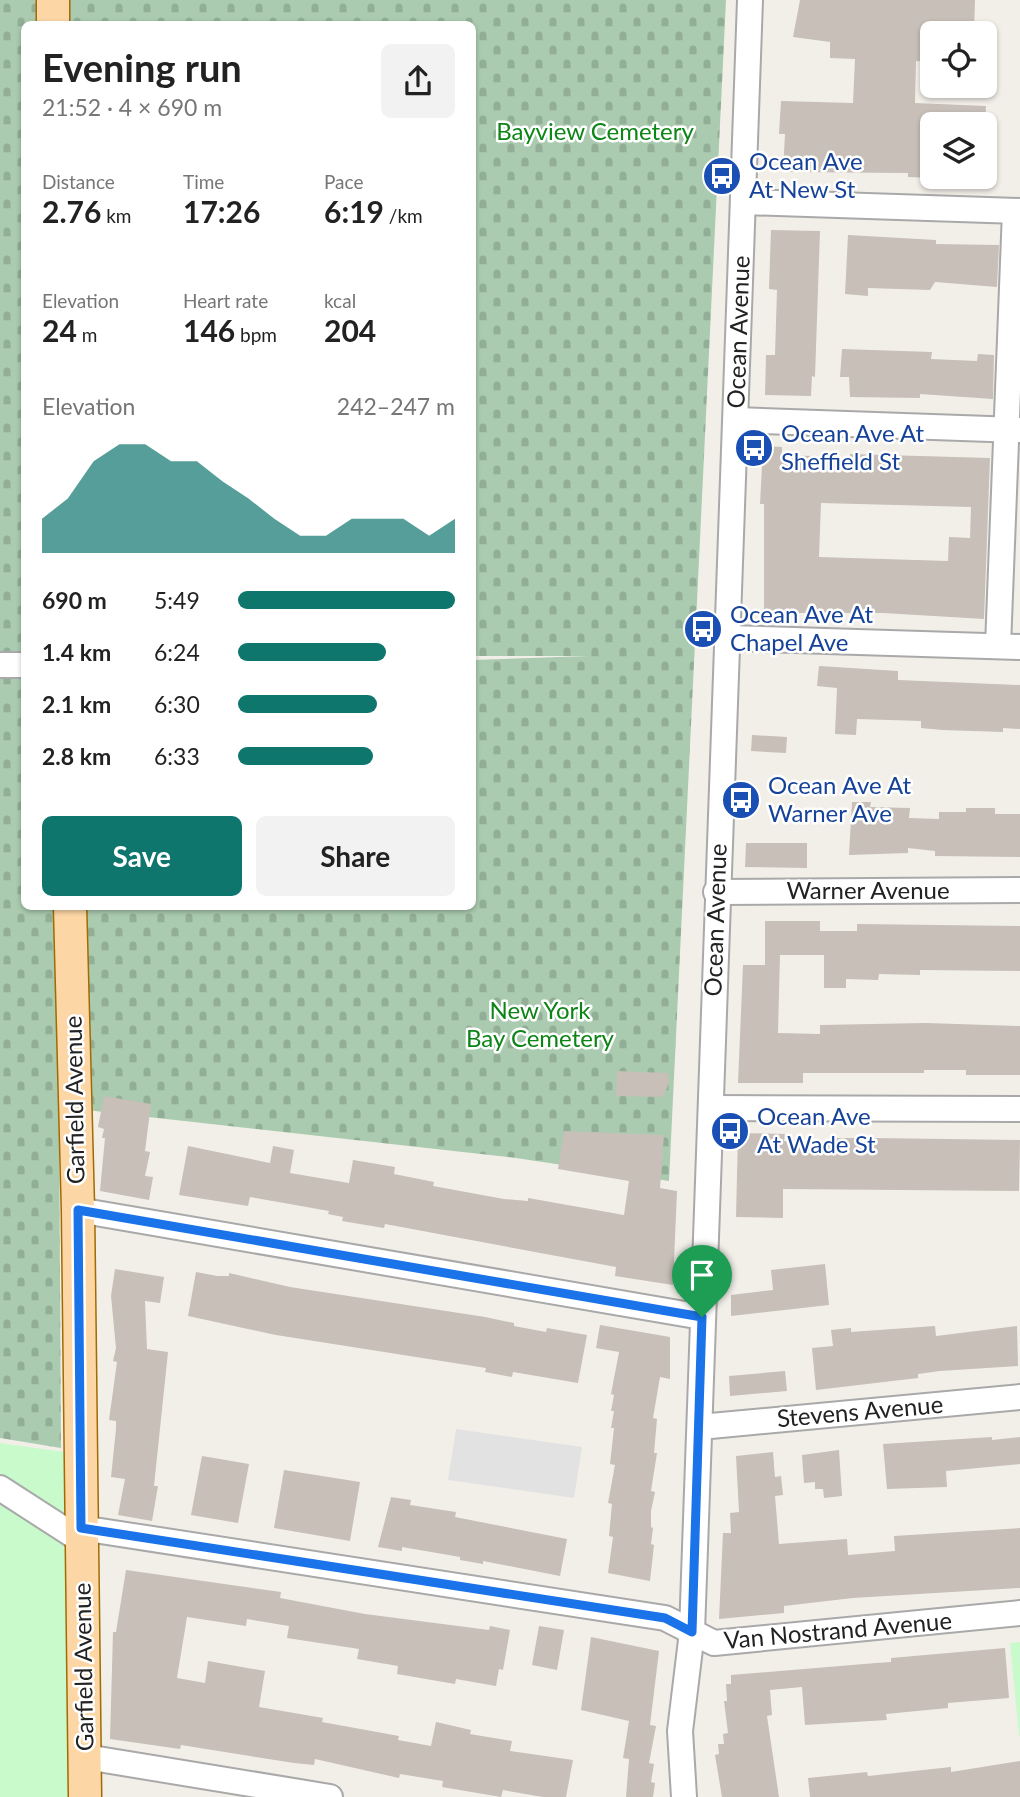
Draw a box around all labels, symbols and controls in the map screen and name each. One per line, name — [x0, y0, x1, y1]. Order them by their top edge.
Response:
map controls — [920, 21, 997, 189]
button: locate — [920, 21, 997, 98]
text: Evening run — [42, 44, 242, 90]
button: share — [381, 44, 455, 118]
text: 21:52 · 4 × 690 m — [42, 93, 222, 121]
button: layers — [920, 112, 997, 189]
park label: Bayview Cemetery — [496, 116, 694, 145]
place label: Ocean Ave At New St — [749, 146, 863, 203]
bus stop icon: Ocean Ave At New St — [701, 155, 743, 197]
text: Distance — [42, 170, 115, 193]
text: Time — [183, 170, 224, 193]
text: Pace — [324, 170, 363, 193]
text: 2.76 — [42, 193, 101, 229]
text: 17:26 — [183, 193, 260, 229]
text: 6:19 — [324, 193, 384, 229]
text: km — [101, 204, 131, 227]
text: /km — [384, 204, 423, 227]
street label: Ocean Avenue — [720, 255, 755, 409]
text: Elevation — [42, 289, 119, 312]
text: Heart rate — [183, 289, 268, 312]
text: kcal — [324, 289, 356, 312]
text: 24 — [42, 312, 77, 348]
text: 146 — [183, 312, 235, 348]
text: 204 — [324, 312, 376, 348]
text: m — [77, 323, 97, 346]
text: bpm — [235, 323, 277, 346]
text: Elevation — [42, 392, 135, 420]
text: 242–247 m — [337, 392, 455, 420]
place label: Ocean Ave At Sheffield St — [781, 418, 925, 475]
bus stop icon: Ocean Ave At Sheffield St — [733, 427, 775, 469]
text: 690 m — [42, 586, 107, 614]
text: 5:49 — [154, 586, 200, 614]
place label: Ocean Ave At Chapel Ave — [730, 599, 874, 656]
bus stop icon: Ocean Ave At Chapel Ave — [682, 608, 724, 650]
text: 1.4 km — [42, 638, 111, 666]
text: 6:24 — [154, 638, 200, 666]
text: 2.1 km — [42, 690, 111, 718]
text: 6:30 — [154, 690, 200, 718]
text: 2.8 km — [42, 742, 111, 770]
text: 6:33 — [154, 742, 200, 770]
place label: Ocean Ave At Warner Ave — [768, 770, 912, 827]
bus stop icon: Ocean Ave At Warner Ave — [720, 779, 762, 821]
button: Save — [42, 816, 242, 896]
button: Share — [256, 816, 455, 896]
street label: Ocean Avenue — [697, 843, 732, 997]
street label: Warner Avenue — [786, 875, 950, 904]
park label: New York Bay Cemetery — [466, 995, 615, 1052]
street label: Garfield Avenue — [58, 1016, 89, 1184]
place label: Ocean Ave At Wade St — [757, 1101, 876, 1158]
bus stop icon: Ocean Ave At Wade St — [709, 1110, 751, 1152]
pin — [672, 1245, 732, 1317]
icon: arrive — [683, 1256, 721, 1294]
street label: Stevens Avenue — [776, 1389, 944, 1432]
street label: Garfield Avenue — [67, 1583, 98, 1751]
street label: Van Nostrand Avenue — [723, 1605, 953, 1654]

